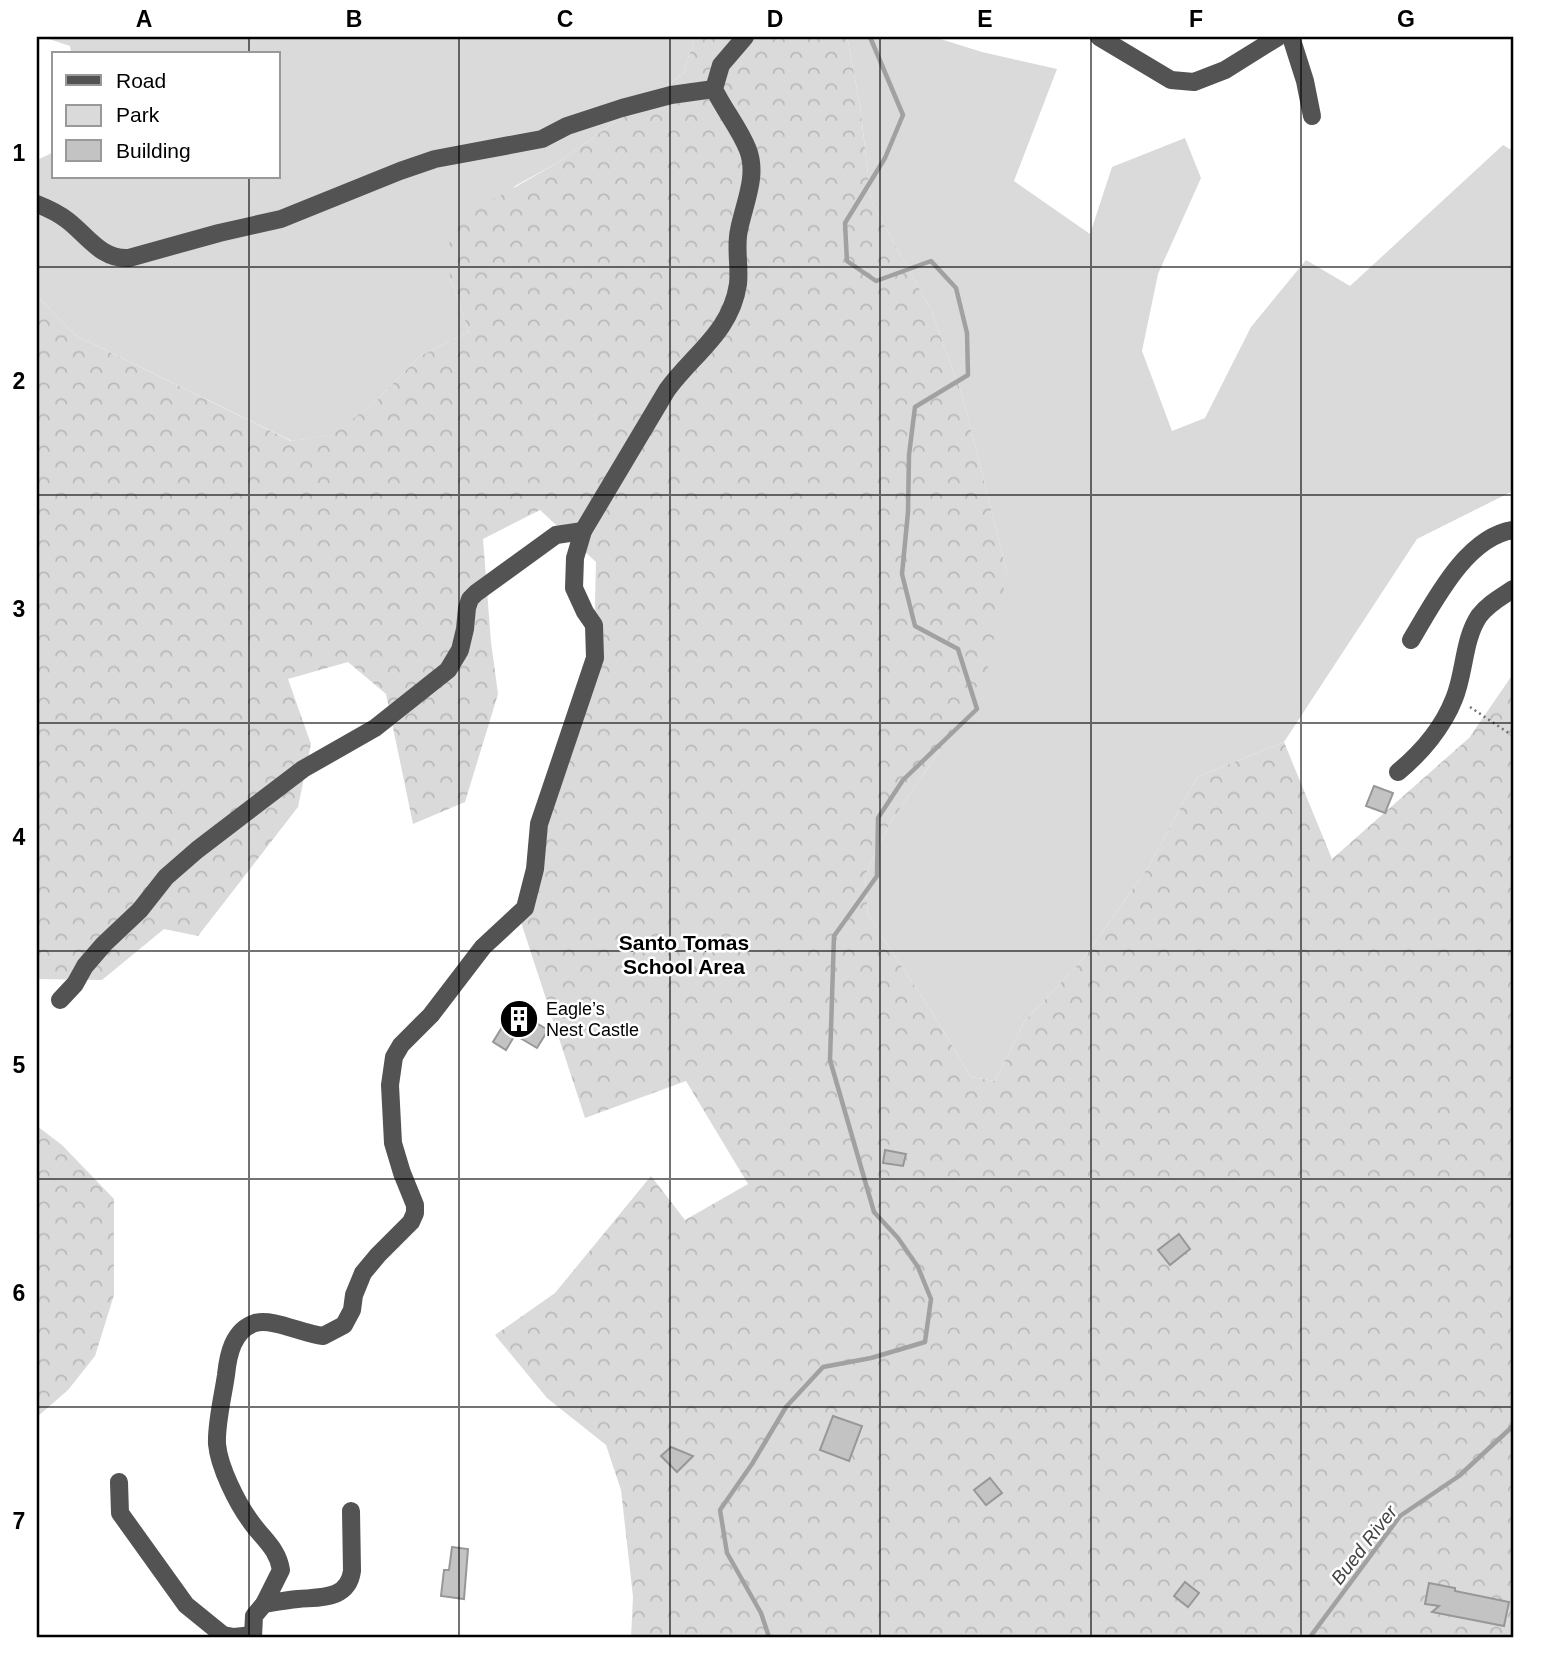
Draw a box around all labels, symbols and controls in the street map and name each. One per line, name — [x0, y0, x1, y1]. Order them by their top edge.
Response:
text: A — [136, 6, 152, 32]
text: B — [346, 6, 362, 32]
text: C — [557, 6, 573, 32]
text: D — [767, 6, 783, 32]
text: E — [977, 6, 993, 32]
text: F — [1189, 6, 1203, 32]
text: G — [1397, 6, 1415, 32]
legend — [52, 52, 280, 178]
text: Road — [116, 69, 166, 92]
text: Park — [116, 103, 160, 126]
text: Building — [116, 139, 191, 162]
text: 1 — [13, 140, 26, 166]
text: 2 — [13, 368, 25, 394]
text: 3 — [13, 596, 25, 622]
text: 4 — [13, 824, 26, 850]
district label: Santo Tomas School Area — [619, 931, 749, 978]
building icon: Eagle’s Nest Castle — [498, 998, 540, 1040]
place label: Eagle’s Nest Castle — [546, 999, 639, 1040]
text: 5 — [13, 1052, 26, 1078]
text: 6 — [13, 1280, 25, 1306]
water label: Bued River — [1327, 1501, 1402, 1589]
text: 7 — [13, 1508, 25, 1534]

